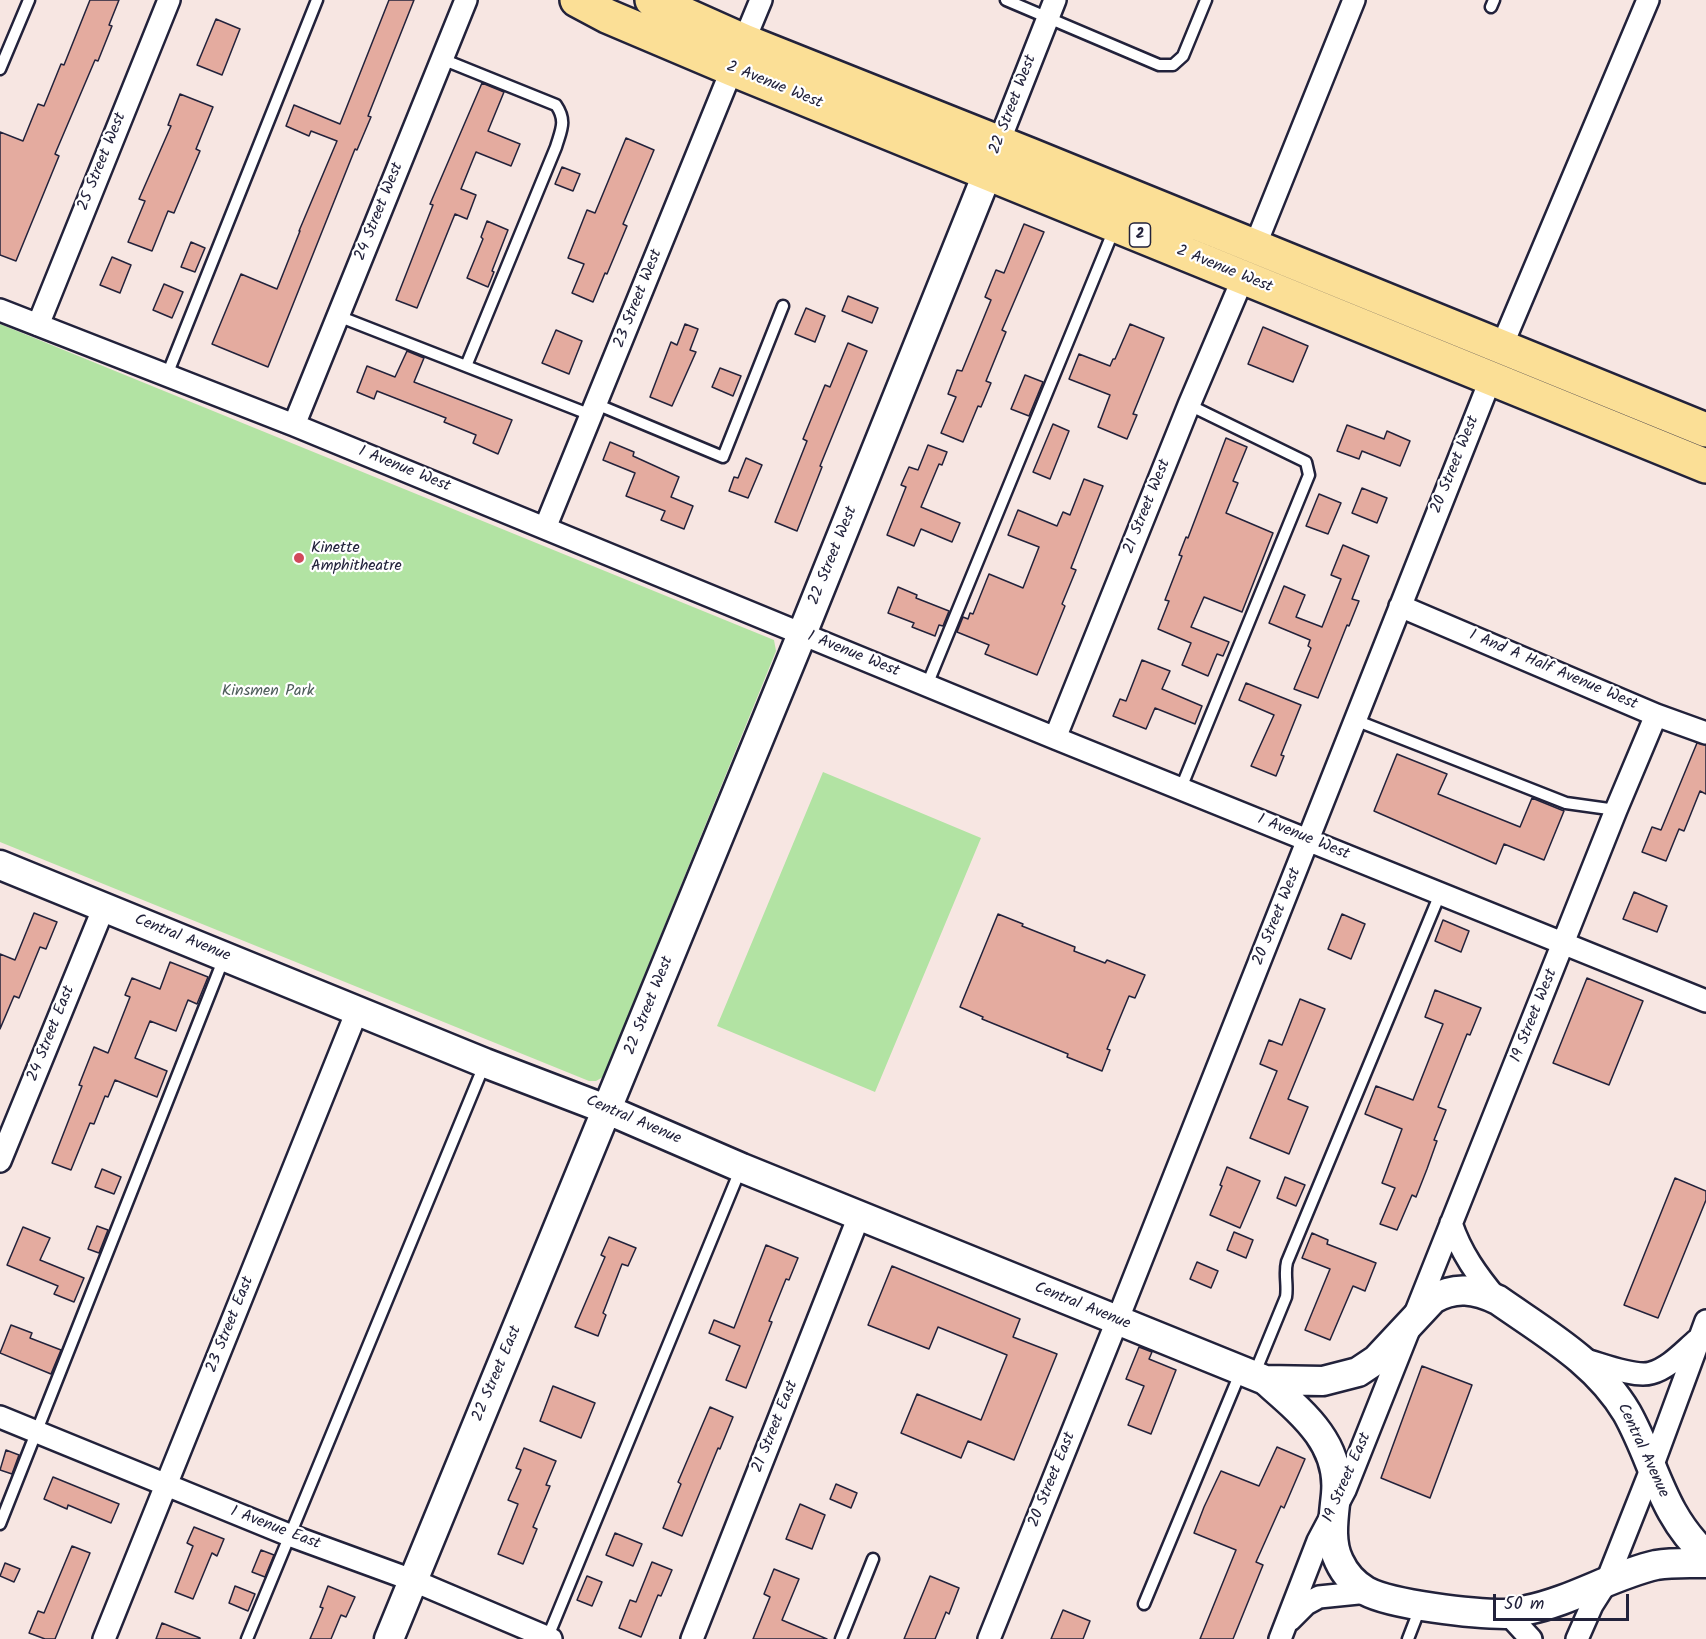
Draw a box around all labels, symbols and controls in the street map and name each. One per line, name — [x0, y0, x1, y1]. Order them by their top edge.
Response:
street label: 22 Street West — [986, 53, 1042, 157]
street label: 2 Avenue West — [723, 58, 825, 114]
street label: 25 Street West — [75, 110, 131, 214]
street label: 24 Street West — [352, 160, 408, 264]
road number: 2 — [1130, 223, 1150, 247]
street label: 2 Avenue West — [1173, 242, 1275, 298]
street label: 23 Street West — [611, 247, 667, 351]
street label: 20 Street West — [1428, 413, 1484, 517]
street label: 1 Avenue West — [355, 443, 453, 497]
street label: 21 Street West — [1120, 457, 1176, 557]
street label: 22 Street West — [805, 504, 863, 608]
place label: Kinette Amphitheatre — [311, 539, 402, 577]
marker: Kinette Amphitheatre — [292, 551, 306, 565]
street label: 1 And A Half Avenue West — [1466, 627, 1640, 715]
street label: 1 Avenue West — [804, 628, 902, 682]
park label: Kinsmen Park — [222, 682, 314, 702]
street label: 1 Avenue West — [1254, 811, 1352, 865]
street label: 20 Street West — [1250, 865, 1306, 969]
street label: Central Avenue — [131, 911, 233, 967]
street label: 22 Street West — [621, 954, 679, 1058]
street label: 19 Street West — [1508, 967, 1562, 1065]
street label: 24 Street East — [24, 983, 80, 1085]
street label: Central Avenue — [582, 1092, 684, 1150]
street label: 23 Street East — [203, 1274, 259, 1376]
street label: Central Avenue — [1031, 1279, 1133, 1335]
street label: 22 Street East — [469, 1323, 527, 1425]
street label: 21 Street East — [749, 1378, 803, 1476]
street label: Central Avenue — [1612, 1401, 1672, 1501]
street label: 20 Street East — [1025, 1430, 1081, 1530]
street label: 19 Street East — [1320, 1430, 1376, 1526]
street label: 1 Avenue East — [227, 1503, 323, 1555]
scale bar — [1496, 1582, 1632, 1620]
text: 50 m — [1504, 1590, 1544, 1619]

